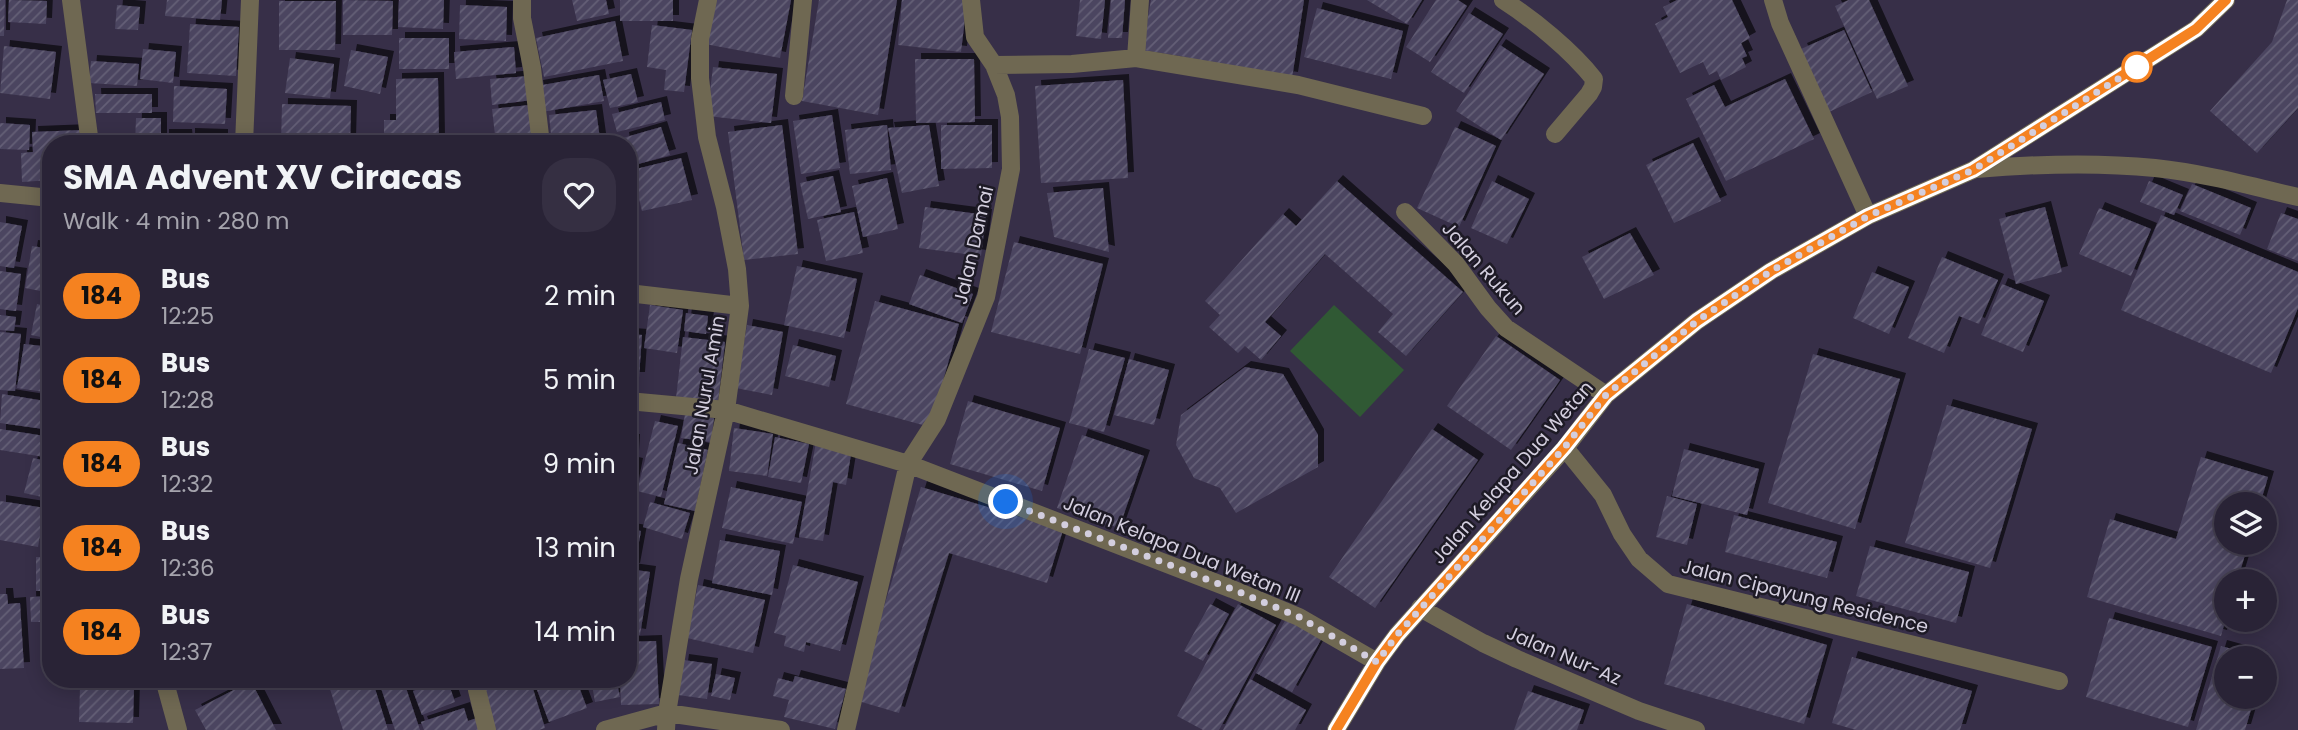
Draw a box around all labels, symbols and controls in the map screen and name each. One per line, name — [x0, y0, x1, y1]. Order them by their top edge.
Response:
unlabelled marker — [2122, 52, 2152, 82]
text: SMA Advent XV Ciracas — [63, 154, 462, 201]
button: heart — [542, 158, 616, 232]
street label: Jalan Damai — [947, 183, 1000, 307]
text: Walk · 4 min · 280 m — [63, 205, 290, 237]
street label: Jalan Rukun — [1436, 216, 1532, 321]
text: Bus — [161, 261, 210, 297]
text: 2 min — [544, 278, 616, 314]
text: 184 — [81, 279, 122, 312]
text: 12:25 — [161, 300, 214, 332]
street label: Jalan Nurul Amin — [677, 313, 732, 477]
text: Bus — [161, 345, 210, 381]
text: 5 min — [543, 362, 616, 398]
text: 184 — [81, 363, 122, 396]
street label: Jalan Kelapa Dua Wetan — [1425, 375, 1600, 570]
text: 12:28 — [161, 384, 214, 416]
text: Bus — [161, 429, 210, 465]
text: 9 min — [543, 446, 616, 482]
text: 184 — [81, 447, 122, 480]
text: 12:32 — [161, 468, 213, 500]
your location — [988, 484, 1023, 519]
street label: Jalan Kelapa Dua Wetan III — [1059, 489, 1305, 610]
map controls — [2214, 492, 2277, 709]
button: layers — [2214, 492, 2277, 555]
text: Bus — [161, 513, 210, 549]
text: 13 min — [536, 530, 616, 566]
text: 184 — [81, 531, 122, 564]
text: 12:36 — [161, 552, 215, 584]
street label: Jalan Cipayung Residence — [1679, 553, 1931, 640]
button: + — [2214, 569, 2277, 632]
text: Bus — [161, 597, 210, 633]
text: 14 min — [535, 614, 616, 650]
text: 184 — [81, 615, 122, 648]
street label: Jalan Nur-Az — [1502, 619, 1625, 692]
text: 12:37 — [161, 636, 213, 668]
button: − — [2214, 646, 2277, 709]

